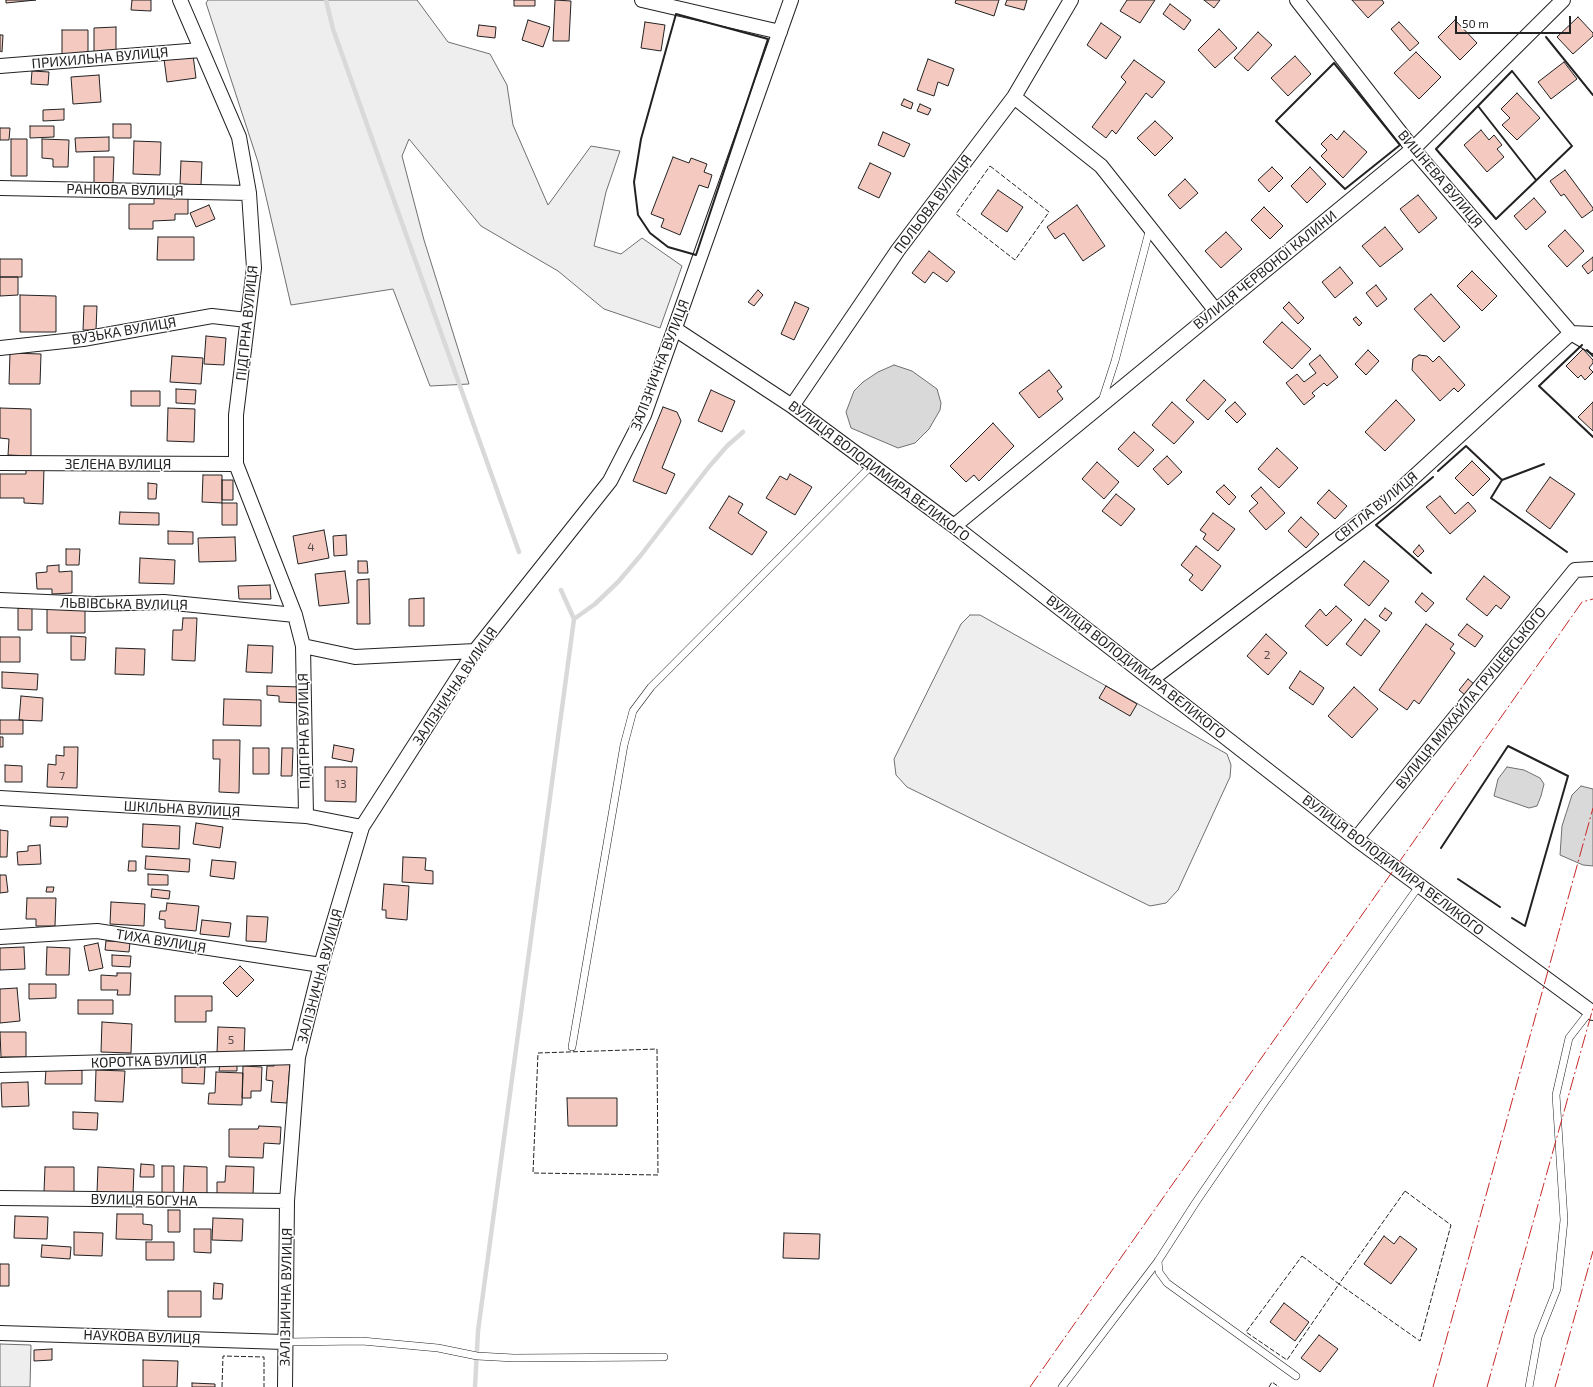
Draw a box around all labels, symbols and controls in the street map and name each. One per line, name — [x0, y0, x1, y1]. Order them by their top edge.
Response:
scale bar — [1457, 8, 1573, 34]
text: 50 m — [1462, 16, 1489, 30]
street label: ПРИХИЛЬНА ВУЛИЦЯ — [31, 44, 169, 72]
street label: ВИШНЕВА ВУЛИЦЯ — [1394, 127, 1486, 231]
street label: ПОЛЬОВА ВУЛИЦЯ — [891, 151, 975, 257]
street label: РАНКОВА ВУЛИЦЯ — [66, 181, 184, 199]
street label: ВУЛИЦЯ ЧЕРВОНОЇ КАЛИНИ — [1190, 207, 1340, 333]
street label: ПІДГІРНА ВУЛИЦЯ — [233, 264, 261, 382]
street label: ЗАЛІЗНИЧНА ВУЛИЦЯ — [627, 297, 693, 433]
street label: ВУЗЬКА ВУЛИЦЯ — [70, 314, 178, 348]
street label: ВУЛИЦЯ ВОЛОДИМИРА ВЕЛИКОГО — [785, 397, 973, 545]
street label: ЗЕЛЕНА ВУЛИЦЯ — [65, 456, 171, 472]
street label: СВІТЛА ВУЛИЦЯ — [1331, 468, 1421, 546]
house number: 4 — [307, 540, 315, 554]
street label: ВУЛИЦЯ ВОЛОДИМИРА ВЕЛИКОГО — [1043, 592, 1229, 742]
street label: ЛЬВІВСЬКА ВУЛИЦЯ — [60, 594, 188, 614]
street label: ВУЛИЦЯ МИХАЙЛА ГРУШЕВСЬКОГО — [1392, 604, 1550, 792]
street label: ЗАЛІЗНИЧНА ВУЛИЦЯ — [409, 624, 501, 748]
house number: 2 — [1264, 648, 1270, 662]
street label: ПІДГІРНА ВУЛИЦЯ — [295, 673, 313, 789]
house number: 7 — [59, 769, 65, 783]
house number: 13 — [335, 777, 347, 791]
street label: ВУЛИЦЯ ВОЛОДИМИРА ВЕЛИКОГО — [1299, 791, 1487, 939]
street label: ШКІЛЬНА ВУЛИЦЯ — [123, 798, 241, 820]
street label: ЗАЛІЗНИЧНА ВУЛИЦЯ — [294, 907, 346, 1045]
street label: ТИХА ВУЛИЦЯ — [115, 926, 207, 956]
house number: 5 — [228, 1033, 234, 1047]
street label: КОРОТКА ВУЛИЦЯ — [91, 1051, 207, 1071]
street label: ВУЛИЦЯ БОГУНА — [90, 1191, 198, 1209]
street label: ЗАЛІЗНИЧНА ВУЛИЦЯ — [276, 1227, 296, 1367]
street label: НАУКОВА ВУЛИЦЯ — [83, 1327, 201, 1347]

